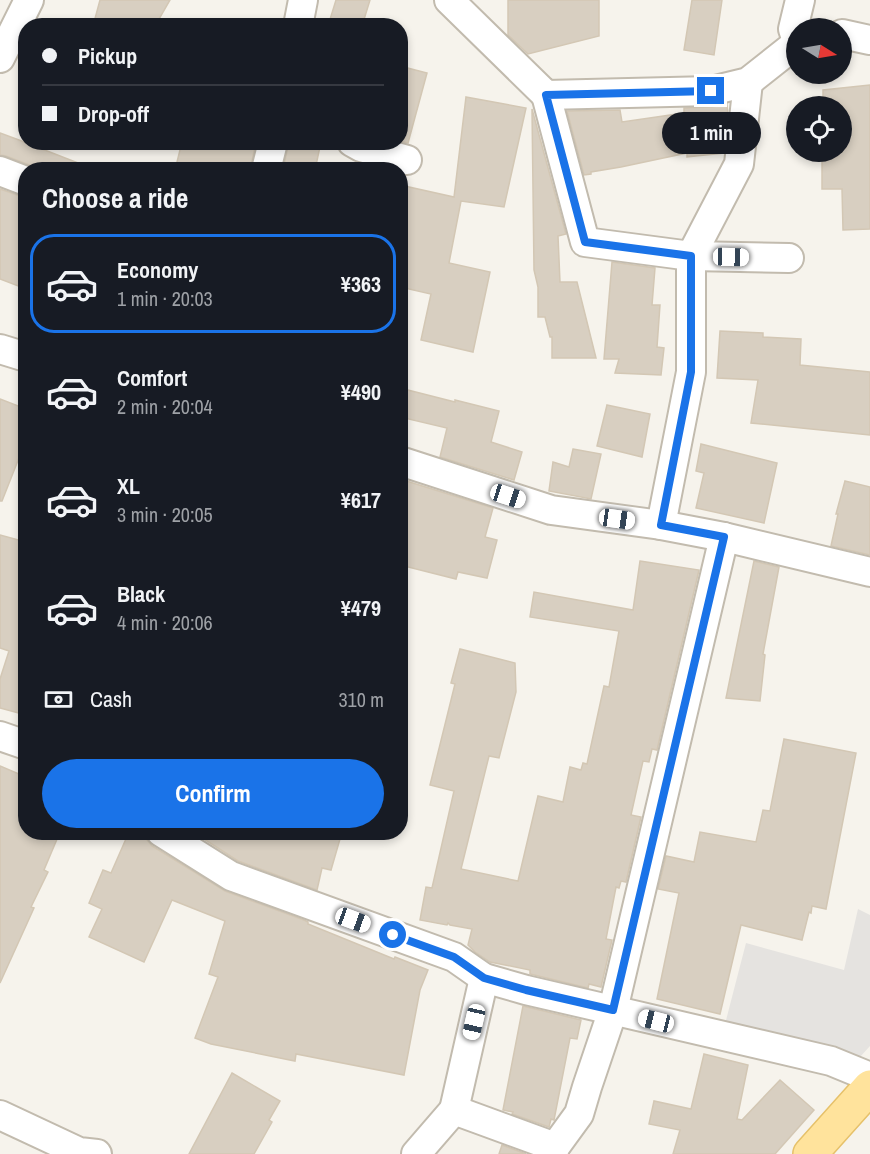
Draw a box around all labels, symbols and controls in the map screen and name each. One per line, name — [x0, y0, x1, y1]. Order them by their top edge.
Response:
north arrow — [786, 18, 852, 84]
map controls — [786, 18, 852, 162]
text: Pickup — [78, 41, 137, 71]
route end — [697, 77, 724, 104]
button: locate — [786, 96, 852, 162]
text: Drop-off — [78, 99, 149, 129]
callout: 1 min — [662, 112, 760, 154]
text: 1 min — [690, 119, 733, 146]
text: Choose a ride — [42, 180, 188, 216]
car — [713, 248, 749, 266]
text: Economy — [117, 255, 198, 285]
icon: car — [45, 257, 99, 311]
text: ¥363 — [341, 269, 381, 299]
text: 1 min · 20:03 — [117, 285, 213, 312]
text: Comfort — [117, 363, 187, 393]
icon: car — [45, 365, 99, 419]
text: ¥490 — [341, 377, 381, 407]
text: 2 min · 20:04 — [117, 393, 213, 420]
text: XL — [117, 471, 140, 501]
icon: car — [45, 473, 99, 527]
car — [488, 482, 528, 510]
text: ¥617 — [341, 485, 381, 515]
text: 3 min · 20:05 — [117, 501, 213, 528]
car — [598, 508, 636, 530]
text: Black — [117, 579, 165, 609]
icon: car — [45, 581, 99, 635]
text: ¥479 — [341, 593, 381, 623]
text: 4 min · 20:06 — [117, 609, 213, 636]
icon: cash — [42, 683, 75, 716]
text: Cash — [90, 684, 132, 714]
text: 310 m — [338, 686, 384, 713]
button: Confirm — [42, 759, 384, 828]
car — [333, 905, 373, 935]
route start — [379, 921, 406, 948]
car — [461, 1002, 487, 1042]
car — [636, 1008, 676, 1034]

